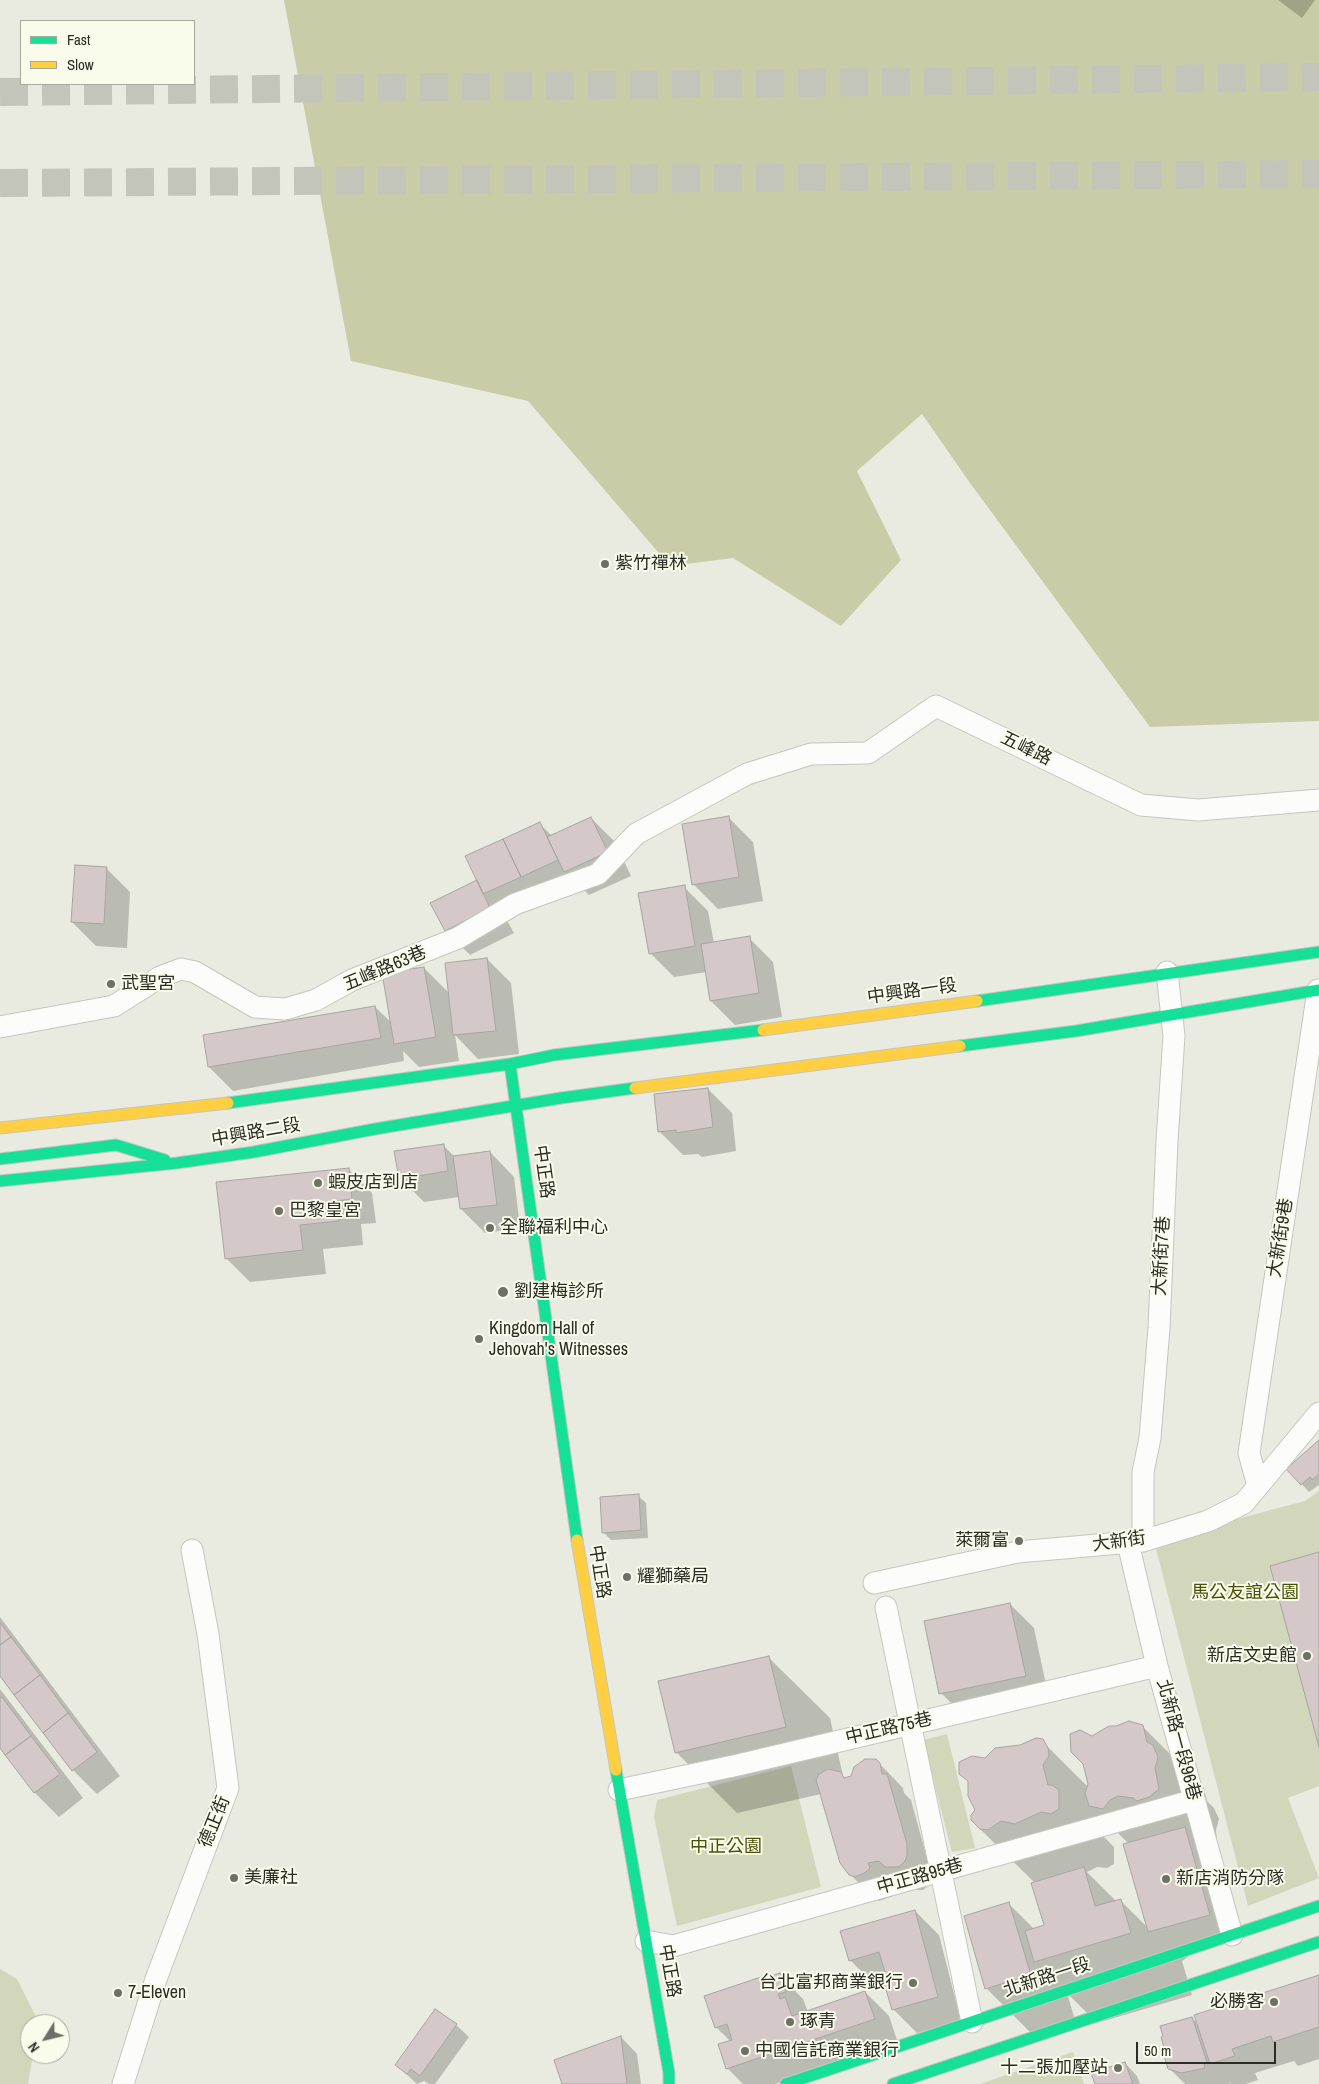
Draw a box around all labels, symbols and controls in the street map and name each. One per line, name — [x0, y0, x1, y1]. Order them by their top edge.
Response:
legend — [20, 20, 195, 85]
text: Fast — [67, 29, 90, 50]
text: Slow — [67, 54, 94, 75]
place label: 紫竹禪林 — [615, 553, 687, 575]
marker: 紫竹禪林 — [599, 558, 611, 570]
street label: 五峰路 — [997, 727, 1055, 771]
street label: 五峰路63巷 — [340, 942, 430, 996]
place label: 武聖宮 — [121, 973, 175, 995]
street label: 中興路一段 — [866, 975, 958, 1009]
marker: 武聖宮 — [105, 978, 117, 990]
street label: 中興路二段 — [210, 1115, 302, 1151]
street label: 中正路 — [529, 1144, 557, 1200]
place label: 蝦皮店到店 — [328, 1172, 418, 1194]
marker: 蝦皮店到店 — [312, 1177, 324, 1189]
street label: 大新街9巷 — [1264, 1197, 1298, 1279]
place label: 巴黎皇宮 — [289, 1200, 361, 1222]
marker: 巴黎皇宮 — [273, 1205, 285, 1217]
street label: 大新街7巷 — [1149, 1215, 1175, 1297]
place label: 全聯福利中心 — [500, 1217, 608, 1239]
marker: 全聯福利中心 — [484, 1222, 496, 1234]
place label: 劉建梅診所 — [514, 1281, 604, 1303]
marker: 劉建梅診所 — [496, 1285, 510, 1299]
place label: Kingdom Hall of Jehovah's Witnesses — [489, 1318, 628, 1360]
marker: Kingdom Hall of Jehovah's Witnesses — [473, 1333, 485, 1345]
street label: 大新街 — [1091, 1528, 1147, 1556]
place label: 萊爾富 — [955, 1530, 1009, 1552]
marker: 萊爾富 — [1013, 1535, 1025, 1547]
street label: 中正路 — [584, 1544, 614, 1600]
place label: 耀獅藥局 — [637, 1566, 709, 1588]
marker: 耀獅藥局 — [621, 1571, 633, 1583]
park label: 馬公友誼公園 — [1191, 1582, 1299, 1604]
place label: 新店文史館 — [1207, 1645, 1297, 1667]
marker: 新店文史館 — [1301, 1650, 1313, 1662]
street label: 北新路一段96巷 — [1151, 1677, 1205, 1803]
street label: 中正路75巷 — [843, 1709, 935, 1749]
street label: 德正街 — [195, 1793, 235, 1851]
park label: 中正公園 — [690, 1836, 762, 1858]
street label: 中正路95巷 — [875, 1854, 965, 1900]
place label: 美廉社 — [244, 1867, 298, 1889]
place label: 新店消防分隊 — [1176, 1868, 1284, 1890]
marker: 美廉社 — [228, 1872, 240, 1884]
marker: 新店消防分隊 — [1160, 1873, 1172, 1885]
street label: 中正路 — [654, 1943, 684, 1999]
street label: 北新路一段 — [1001, 1954, 1093, 2002]
place label: 台北富邦商業銀行 — [759, 1972, 903, 1994]
marker: 台北富邦商業銀行 — [907, 1977, 919, 1989]
place label: 7-Eleven — [128, 1982, 186, 2004]
marker: 7-Eleven — [112, 1987, 124, 1999]
place label: 必勝客 — [1210, 1991, 1264, 2013]
marker: 必勝客 — [1268, 1996, 1280, 2008]
place label: 琢青 — [800, 2011, 836, 2033]
north arrow — [20, 2014, 70, 2064]
marker: 琢青 — [784, 2016, 796, 2028]
scale bar — [1139, 2032, 1279, 2064]
text: N — [24, 2039, 43, 2056]
place label: 中國信託商業銀行 — [755, 2040, 899, 2062]
text: 50 m — [1144, 2040, 1171, 2061]
marker: 中國信託商業銀行 — [739, 2045, 751, 2057]
place label: 十二張加壓站 — [1000, 2057, 1108, 2079]
marker: 十二張加壓站 — [1112, 2062, 1124, 2074]

